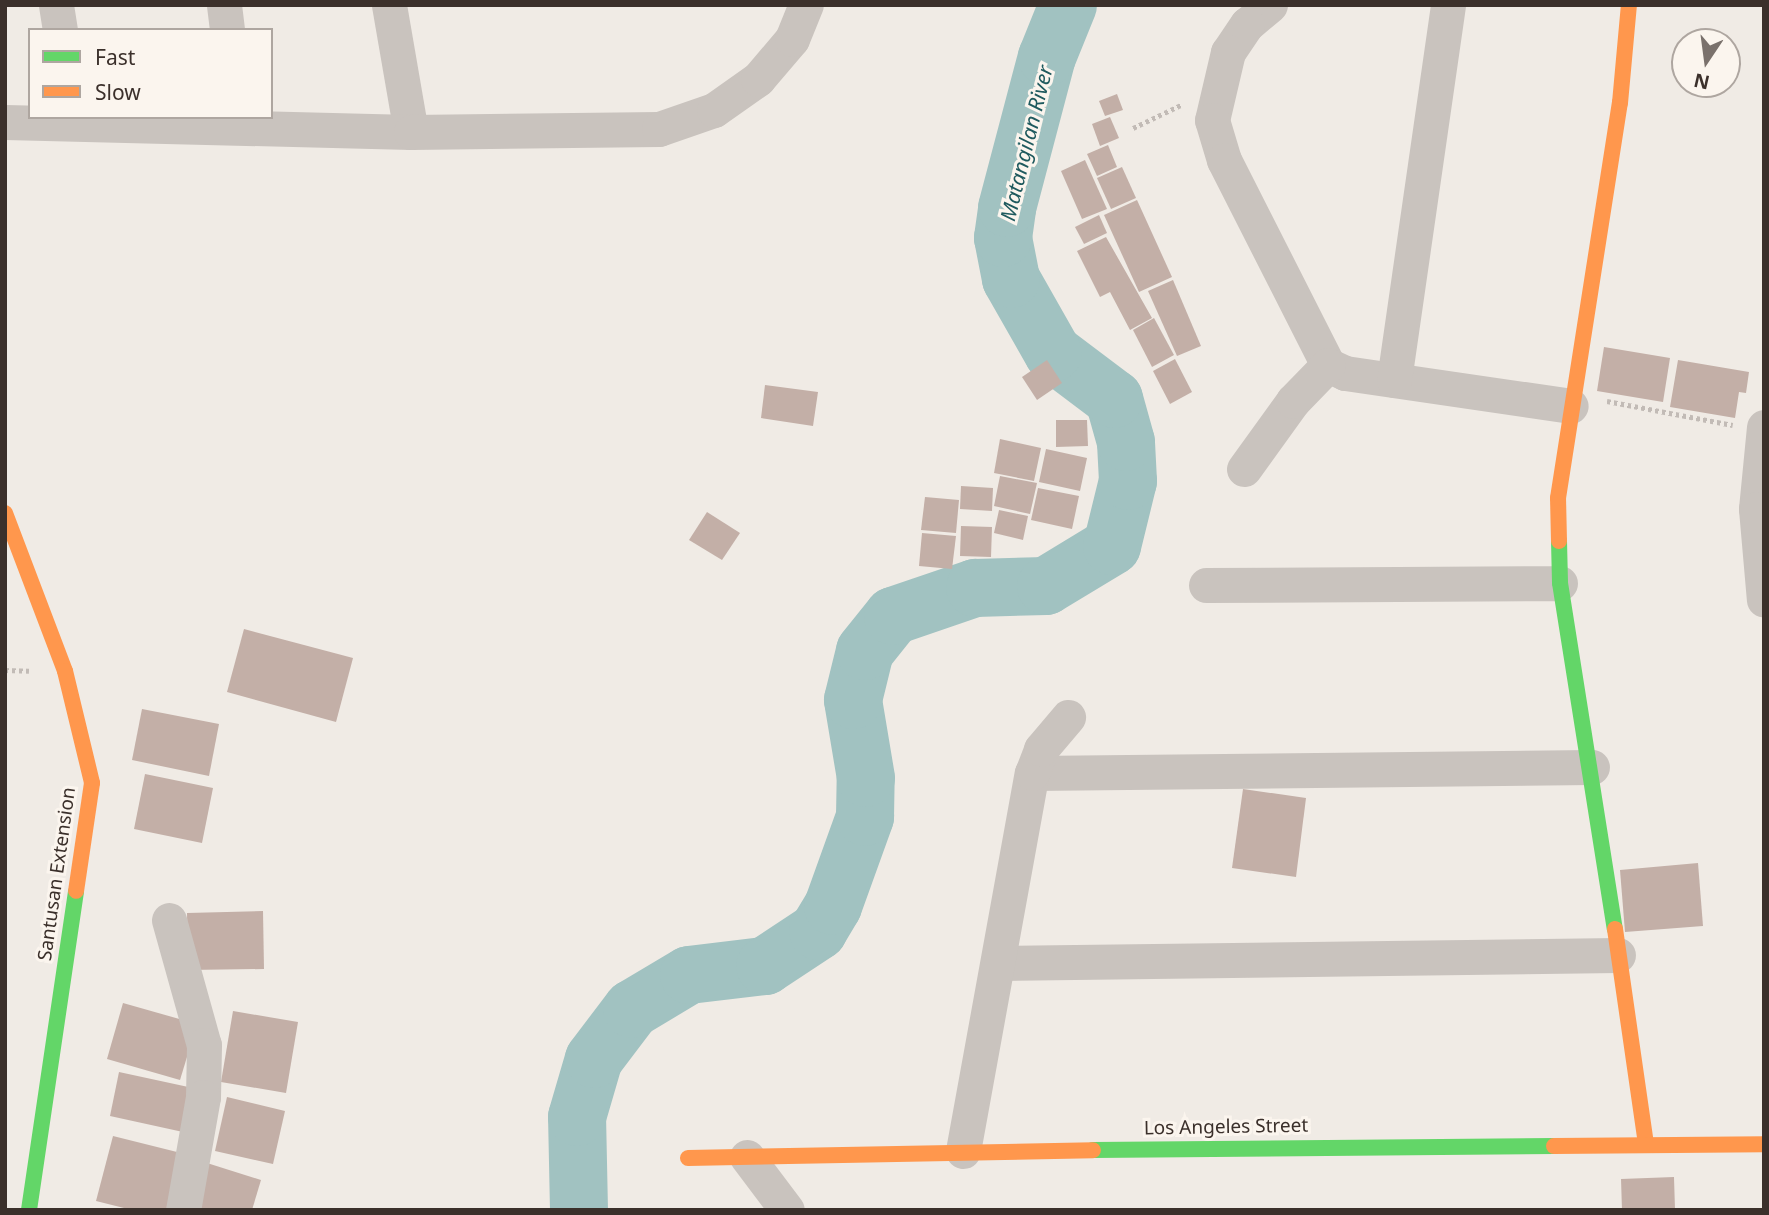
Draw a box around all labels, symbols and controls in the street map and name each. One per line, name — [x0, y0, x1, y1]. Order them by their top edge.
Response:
legend — [28, 28, 273, 119]
north arrow — [1671, 28, 1741, 98]
text: Fast — [95, 43, 135, 71]
water label: Matangilan River — [995, 63, 1057, 223]
text: N — [1691, 67, 1712, 96]
text: Slow — [95, 78, 141, 106]
street label: Santusan Extension — [34, 786, 80, 962]
street label: Los Angeles Street — [1144, 1114, 1308, 1140]

